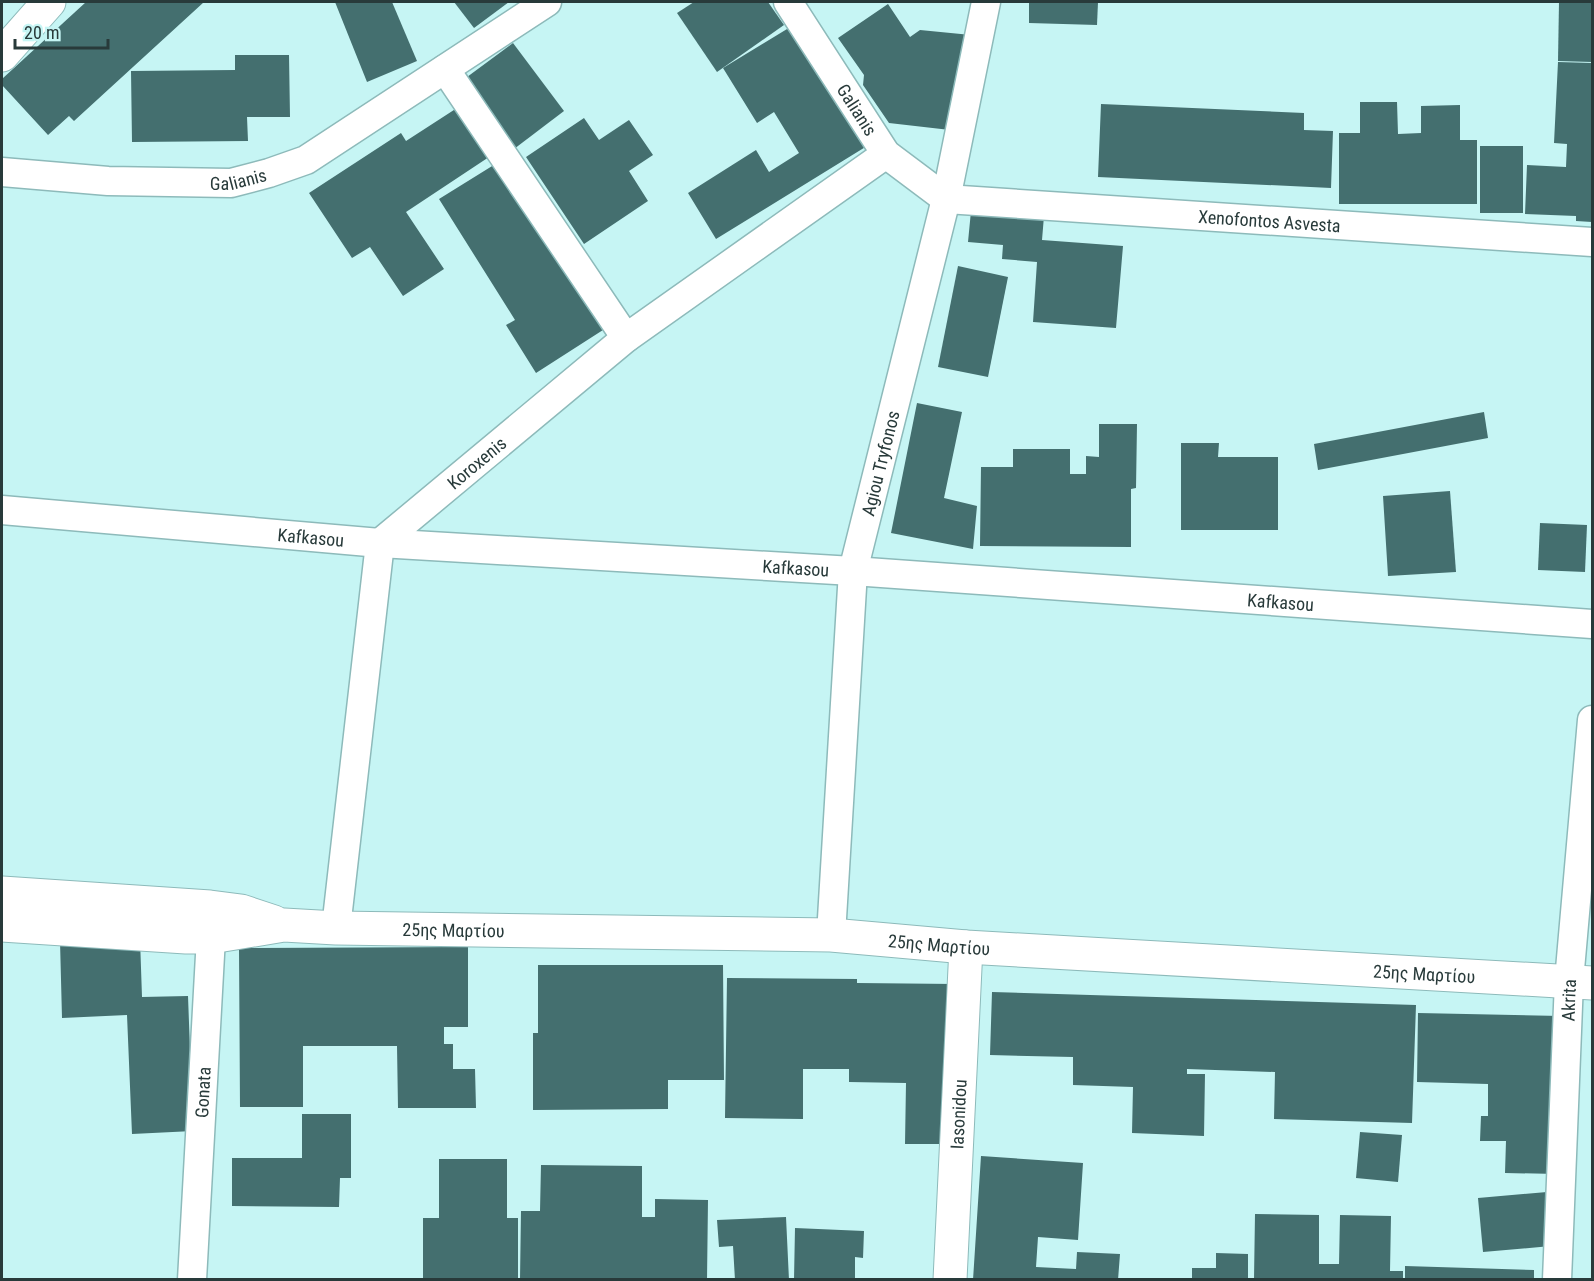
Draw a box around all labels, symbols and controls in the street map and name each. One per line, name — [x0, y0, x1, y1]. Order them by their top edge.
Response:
scale bar — [15, 12, 108, 50]
text: 20 m — [24, 22, 59, 43]
street label: Galianis — [833, 80, 882, 139]
street label: Galianis — [210, 164, 269, 194]
street label: Xenofontos Asvesta — [1198, 205, 1341, 236]
street label: Agiou Tryfonos — [857, 408, 903, 518]
street label: Koroxenis — [443, 432, 510, 493]
street label: Kafkasou — [277, 524, 345, 550]
street label: Kafkasou — [762, 555, 830, 580]
street label: Kafkasou — [1247, 589, 1315, 615]
street label: 25ης Μαρτίου — [402, 918, 505, 941]
street label: 25ης Μαρτίου — [887, 930, 991, 959]
street label: 25ης Μαρτίου — [1373, 960, 1476, 987]
street label: Akrita — [1557, 979, 1580, 1022]
street label: Gonata — [191, 1066, 214, 1118]
street label: Iasonidou — [946, 1079, 970, 1150]

